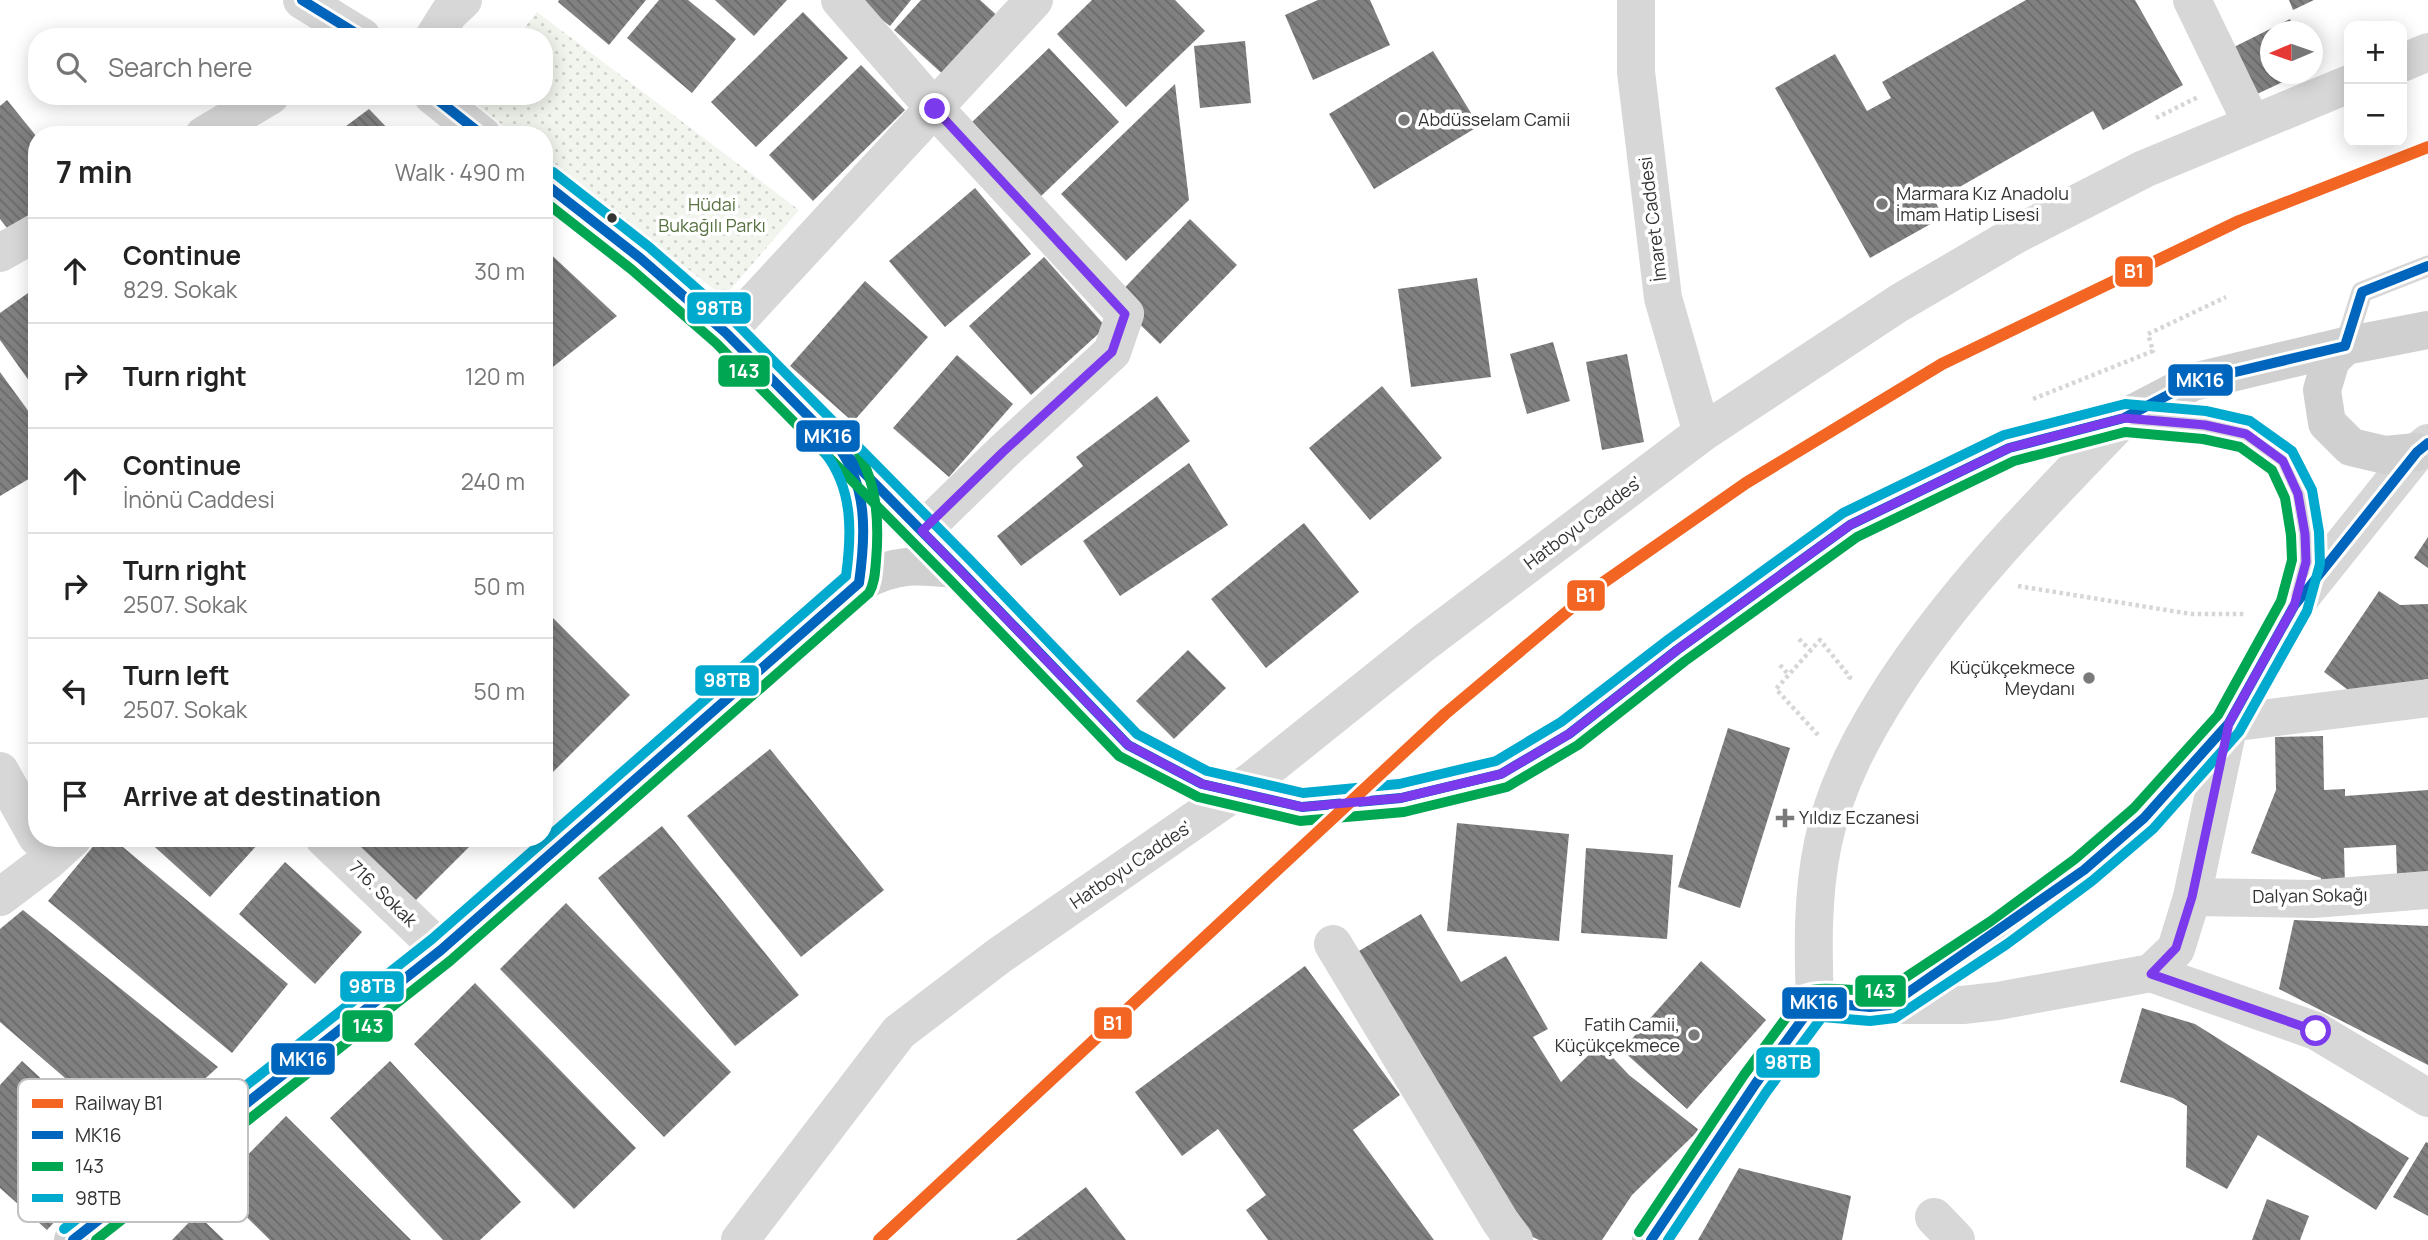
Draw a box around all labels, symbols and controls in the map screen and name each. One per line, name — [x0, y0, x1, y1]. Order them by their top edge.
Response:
north arrow — [2260, 21, 2323, 84]
map controls — [2344, 21, 2407, 147]
button: + — [2344, 21, 2407, 84]
search box — [28, 28, 553, 105]
icon: search — [52, 48, 90, 86]
text: Search here — [108, 49, 253, 85]
button: − — [2344, 84, 2407, 147]
route end — [919, 93, 950, 124]
place label: Abdüsselam Camii — [1418, 107, 1570, 131]
marker: Abdüsselam Camii — [1396, 112, 1412, 128]
text: 7 min — [56, 151, 132, 192]
street label: İmaret Caddesi — [1632, 155, 1672, 283]
text: Walk · 490 m — [395, 156, 525, 188]
place label: Marmara Kız Anadolu İmam Hatip Lisesi — [1896, 181, 2069, 226]
park label: Hüdai Bukağılı Parkı — [658, 192, 766, 237]
marker: Marmara Kız Anadolu İmam Hatip Lisesi — [1874, 196, 1890, 212]
unlabelled marker — [605, 211, 619, 225]
text: Continue — [123, 237, 241, 273]
icon: ahead — [56, 252, 94, 290]
text: 30 m — [474, 255, 525, 287]
line badge: B1 — [2114, 255, 2154, 288]
text: B1 — [2124, 258, 2144, 284]
text: 829. Sokak — [123, 273, 237, 305]
line badge: 98TB — [686, 291, 752, 325]
text: 98TB — [696, 295, 742, 321]
line badge: 143 — [717, 354, 771, 388]
icon: right — [56, 357, 94, 395]
text: Turn right — [123, 358, 247, 394]
text: 143 — [729, 358, 759, 384]
text: 120 m — [465, 360, 525, 392]
line badge: MK16 — [2167, 363, 2234, 397]
text: MK16 — [2176, 367, 2224, 393]
line badge: MK16 — [795, 419, 861, 453]
text: MK16 — [804, 423, 852, 449]
text: Continue — [123, 447, 241, 483]
icon: ahead — [56, 462, 94, 500]
text: 240 m — [461, 465, 525, 497]
street label: Hatboyu Caddes' — [1518, 470, 1646, 574]
text: İnönü Caddesi — [123, 483, 275, 515]
text: Turn right — [123, 552, 247, 588]
icon: right — [56, 567, 94, 605]
text: 50 m — [474, 570, 525, 602]
line badge: B1 — [1566, 579, 1606, 612]
text: B1 — [1576, 582, 1596, 608]
text: 2507. Sokak — [123, 588, 247, 620]
place label: Küçükçekmece Meydanı — [1950, 655, 2075, 700]
text: Turn left — [123, 657, 230, 693]
line badge: 98TB — [694, 664, 760, 697]
text: 98TB — [704, 667, 750, 693]
marker: Küçükçekmece Meydanı — [2081, 670, 2097, 686]
icon: left — [56, 672, 94, 710]
text: 50 m — [474, 675, 525, 707]
text: 2507. Sokak — [123, 693, 247, 725]
icon: arrive — [56, 777, 94, 815]
text: Arrive at destination — [123, 778, 381, 814]
place label: Yıldız Eczanesi — [1799, 805, 1919, 829]
marker: Yıldız Eczanesi — [1777, 810, 1793, 826]
street label: Hatboyu Caddes' — [1065, 815, 1196, 914]
street label: 716. Sokak — [345, 855, 423, 932]
street label: Dalyan Sokağı — [2252, 882, 2368, 908]
line badge: 98TB — [339, 970, 405, 1003]
text: 98TB — [349, 973, 395, 999]
line badge: 143 — [1854, 974, 1907, 1008]
text: 143 — [1865, 978, 1895, 1004]
line badge: MK16 — [1781, 986, 1848, 1020]
text: MK16 — [1790, 989, 1838, 1015]
line badge: B1 — [1093, 1006, 1133, 1040]
line badge: 143 — [341, 1009, 394, 1043]
text: B1 — [1103, 1010, 1123, 1036]
place label: Fatih Camii, Küçükçekmece — [1555, 1012, 1680, 1057]
text: 143 — [353, 1013, 383, 1039]
route start — [2300, 1015, 2331, 1046]
marker: Fatih Camii, Küçükçekmece — [1686, 1027, 1702, 1043]
line badge: MK16 — [270, 1042, 336, 1076]
text: MK16 — [279, 1046, 327, 1072]
line badge: 98TB — [1755, 1046, 1821, 1079]
text: 98TB — [1765, 1049, 1811, 1075]
legend — [18, 1079, 248, 1222]
text: Railway B1 — [75, 1090, 163, 1116]
text: MK16 — [75, 1122, 121, 1148]
text: 143 — [75, 1153, 104, 1179]
text: 98TB — [75, 1185, 121, 1211]

